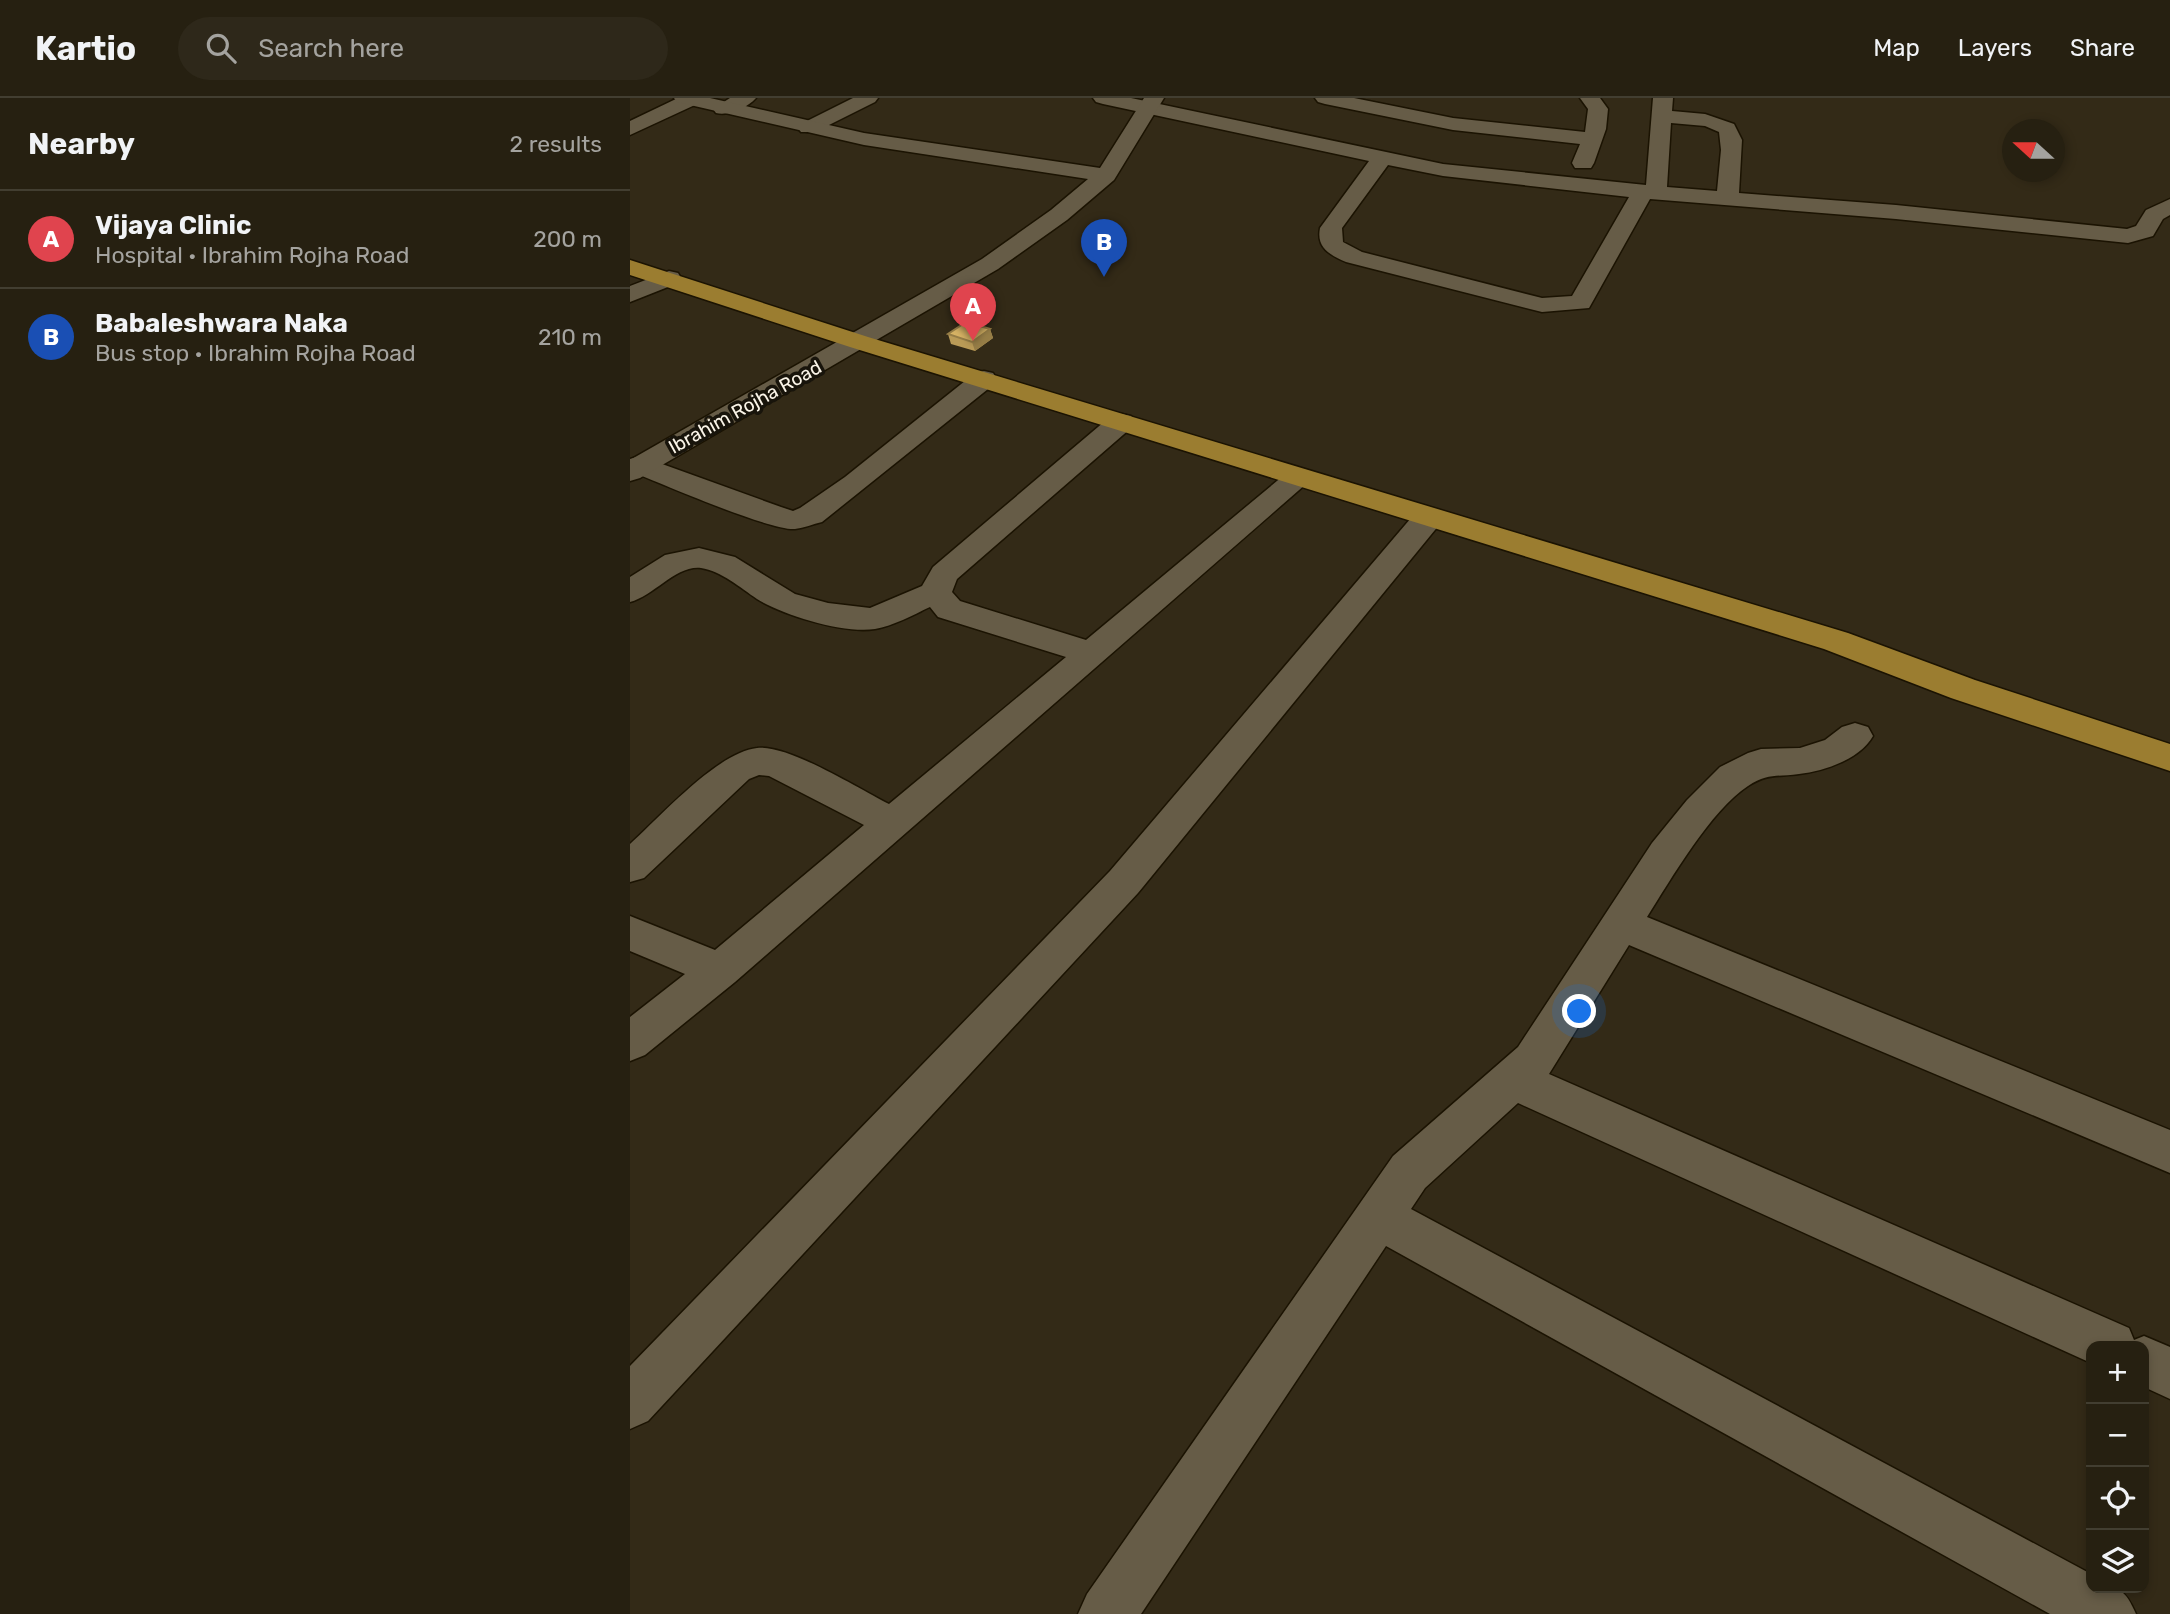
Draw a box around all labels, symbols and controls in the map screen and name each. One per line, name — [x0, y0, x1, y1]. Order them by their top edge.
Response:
search box — [178, 17, 668, 80]
text: Kartio — [35, 29, 136, 68]
icon: search — [202, 29, 240, 67]
text: Search here — [258, 33, 404, 64]
text: Map — [1873, 34, 1920, 62]
text: Layers — [1958, 34, 2032, 62]
text: Share — [2070, 34, 2135, 62]
north arrow — [2002, 119, 2065, 182]
text: Nearby — [28, 126, 135, 162]
text: 2 results — [510, 130, 602, 158]
text: Vijaya Clinic — [95, 210, 251, 241]
pin: B — [1081, 219, 1127, 277]
text: A — [43, 225, 59, 253]
text: 200 m — [533, 225, 602, 253]
text: Hospital · Ibrahim Rojha Road — [95, 241, 409, 269]
pin: A — [950, 283, 996, 341]
text: Babaleshwara Naka — [95, 308, 348, 339]
text: B — [43, 323, 59, 351]
text: 210 m — [538, 323, 602, 351]
text: Bus stop · Ibrahim Rojha Road — [95, 339, 416, 367]
street label: Ibrahim Rojha Road — [664, 355, 826, 459]
your location — [1562, 994, 1596, 1028]
map controls — [2086, 1341, 2149, 1593]
button: + — [2086, 1341, 2149, 1404]
button: − — [2086, 1404, 2149, 1467]
button: locate — [2086, 1467, 2149, 1530]
button: layers — [2086, 1530, 2149, 1593]

